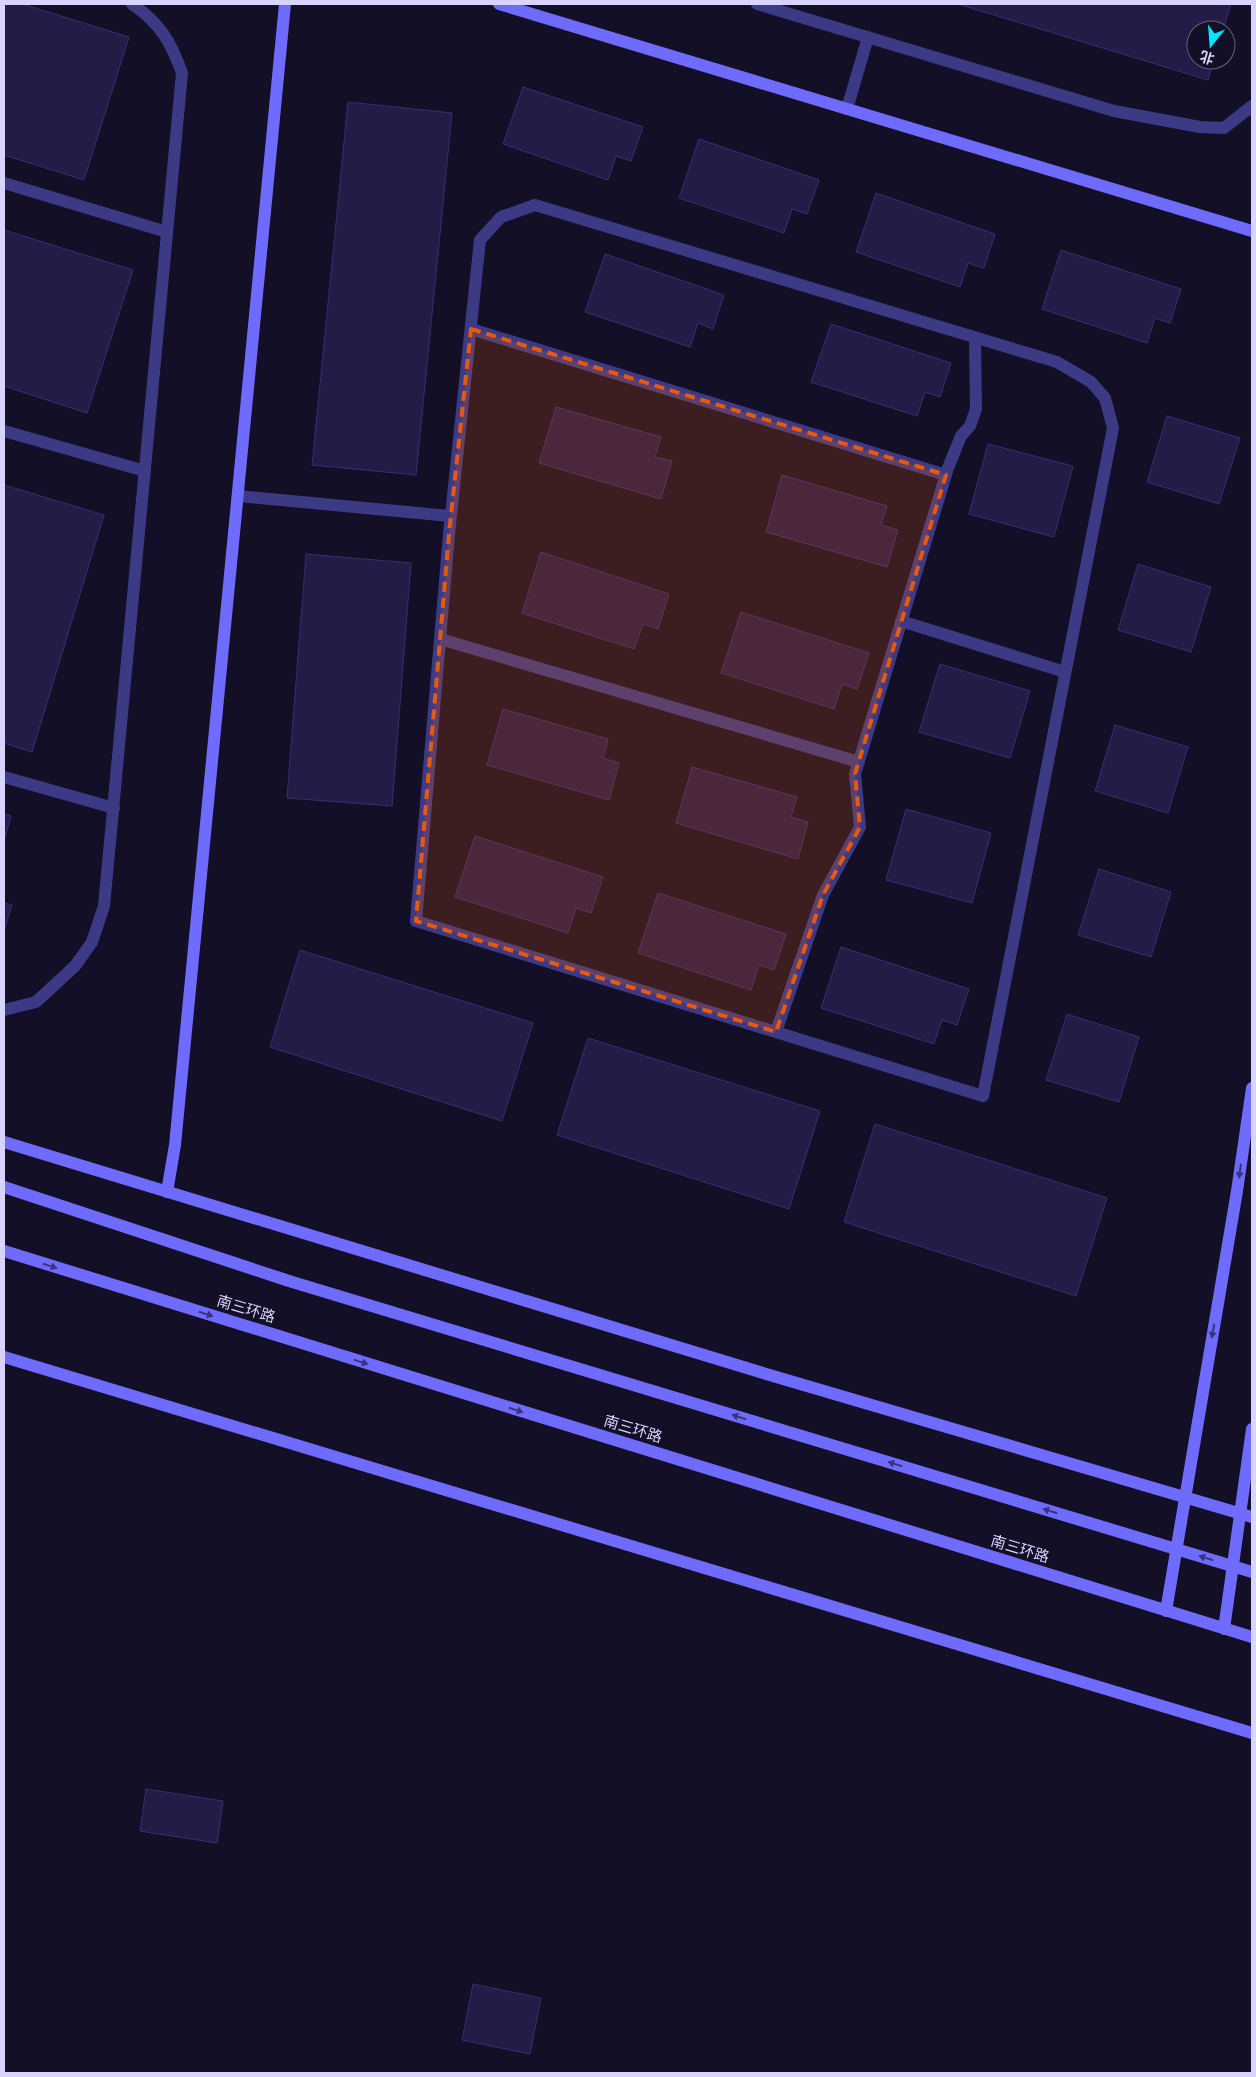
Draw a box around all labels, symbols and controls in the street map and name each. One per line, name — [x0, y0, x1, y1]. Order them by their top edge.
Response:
north arrow — [1186, 20, 1236, 70]
text: 北 — [1198, 47, 1217, 67]
one-way arrow — [1236, 1163, 1244, 1179]
one-way arrow — [43, 1262, 58, 1270]
street label: 南三环路 — [215, 1292, 277, 1326]
one-way arrow — [198, 1310, 213, 1318]
one-way arrow — [1209, 1324, 1217, 1340]
one-way arrow — [353, 1358, 368, 1366]
one-way arrow — [509, 1406, 524, 1414]
street label: 南三环路 — [602, 1412, 664, 1446]
one-way arrow — [731, 1412, 746, 1420]
one-way arrow — [887, 1459, 902, 1467]
one-way arrow — [1042, 1506, 1057, 1514]
street label: 南三环路 — [989, 1532, 1051, 1566]
one-way arrow — [1198, 1554, 1213, 1562]

